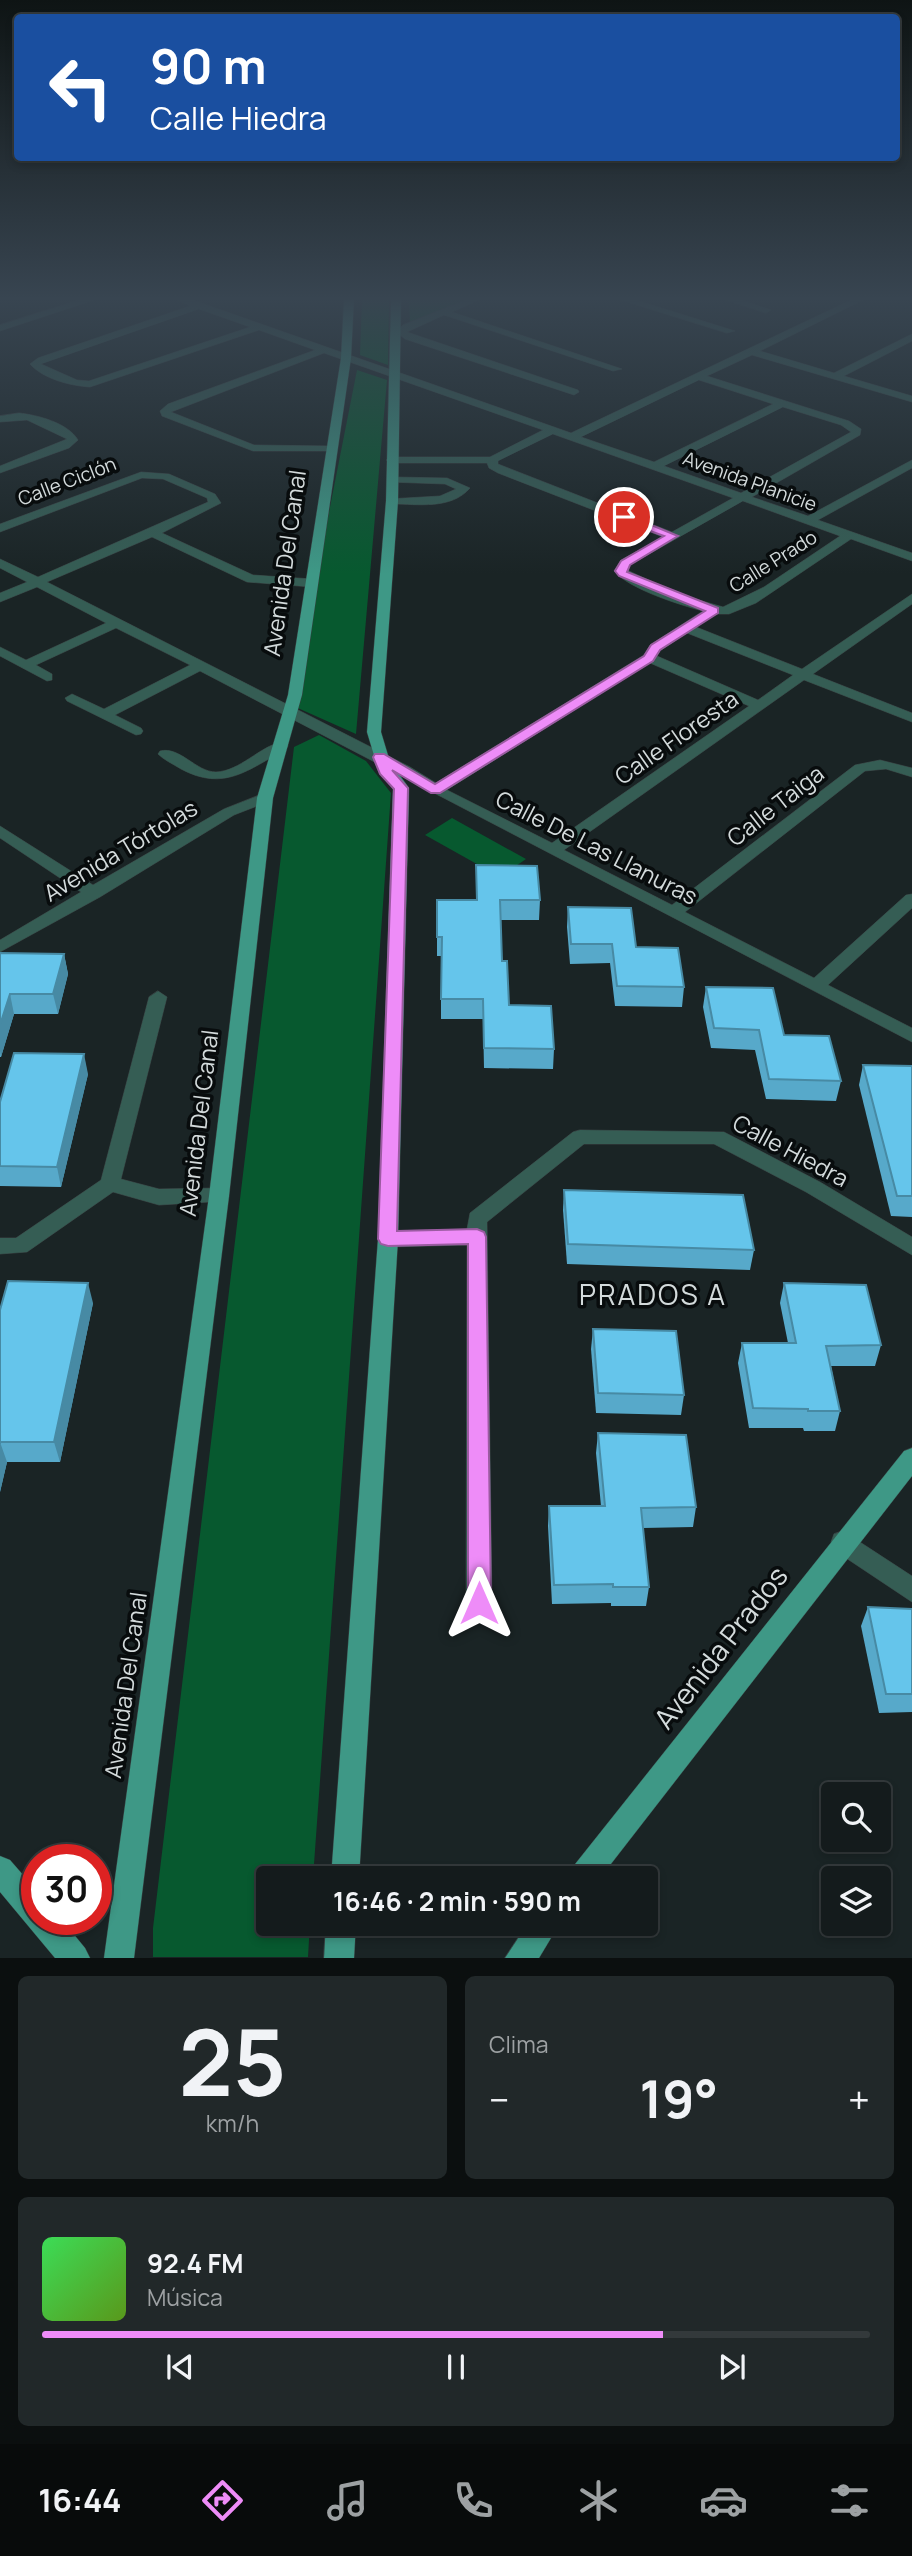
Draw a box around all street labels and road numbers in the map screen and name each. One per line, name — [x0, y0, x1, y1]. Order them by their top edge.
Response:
street label: Avenida Planicie — [679, 445, 821, 517]
street label: Calle Ciclón — [14, 450, 120, 512]
street label: Avenida Del Canal — [255, 468, 313, 658]
street label: Calle Prado — [724, 524, 822, 598]
street label: Calle Floresta — [608, 683, 744, 791]
street label: Calle Taiga — [720, 757, 830, 853]
street label: Calle De Las Llanuras — [491, 782, 703, 912]
street label: Avenida Tórtolas — [37, 791, 203, 909]
street label: Avenida Del Canal — [171, 1028, 225, 1218]
street label: Calle Hiedra — [728, 1106, 854, 1194]
street label: Avenida Prados — [644, 1558, 796, 1736]
street label: Avenida Del Canal — [96, 1590, 154, 1780]

